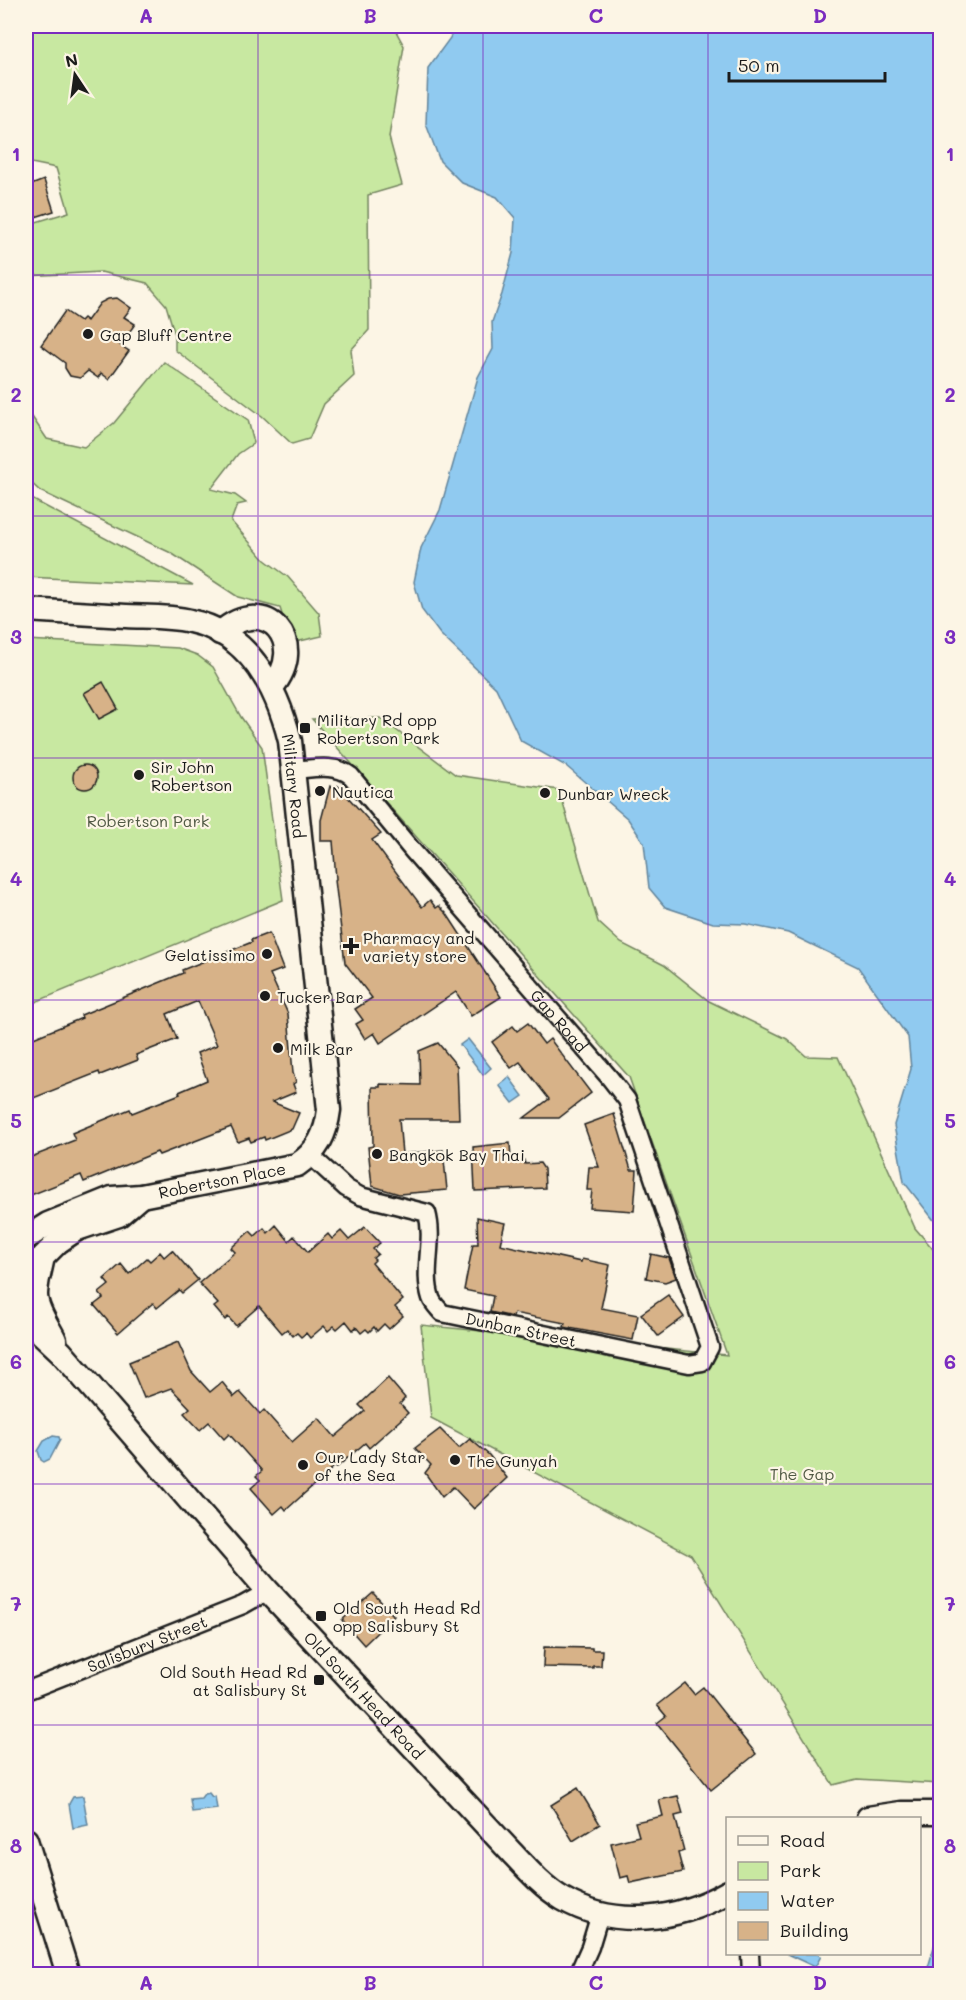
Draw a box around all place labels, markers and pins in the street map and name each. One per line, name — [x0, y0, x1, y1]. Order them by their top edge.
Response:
place label: Gap Bluff Centre — [100, 324, 232, 345]
marker: Gap Bluff Centre — [81, 327, 95, 341]
place label: Military Rd opp Robertson Park — [317, 709, 439, 748]
marker: Military Rd opp Robertson Park — [298, 721, 312, 735]
place label: Sir John Robertson — [151, 756, 232, 795]
marker: Sir John Robertson — [132, 768, 146, 782]
place label: Nautica — [332, 781, 394, 802]
place label: Dunbar Wreck — [557, 783, 669, 804]
marker: Nautica — [313, 784, 327, 798]
marker: Dunbar Wreck — [538, 786, 552, 800]
place label: Pharmacy and variety store — [363, 927, 474, 966]
marker: Pharmacy and variety store — [344, 939, 358, 953]
place label: Gelatissimo — [165, 944, 255, 965]
marker: Gelatissimo — [260, 947, 274, 961]
place label: Tucker Bar — [277, 986, 364, 1007]
marker: Tucker Bar — [258, 989, 272, 1003]
place label: Milk Bar — [290, 1038, 353, 1059]
marker: Milk Bar — [271, 1041, 285, 1055]
place label: Bangkok Bay Thai — [389, 1144, 525, 1165]
marker: Bangkok Bay Thai — [370, 1147, 384, 1161]
place label: Our Lady Star of the Sea — [315, 1446, 426, 1485]
place label: The Gunyah — [467, 1450, 557, 1471]
marker: The Gunyah — [448, 1453, 462, 1467]
marker: Our Lady Star of the Sea — [296, 1458, 310, 1472]
place label: Old South Head Rd opp Salisbury St — [333, 1597, 480, 1636]
marker: Old South Head Rd opp Salisbury St — [314, 1609, 328, 1623]
place label: Old South Head Rd at Salisbury St — [160, 1661, 307, 1700]
marker: Old South Head Rd at Salisbury St — [312, 1673, 326, 1687]

